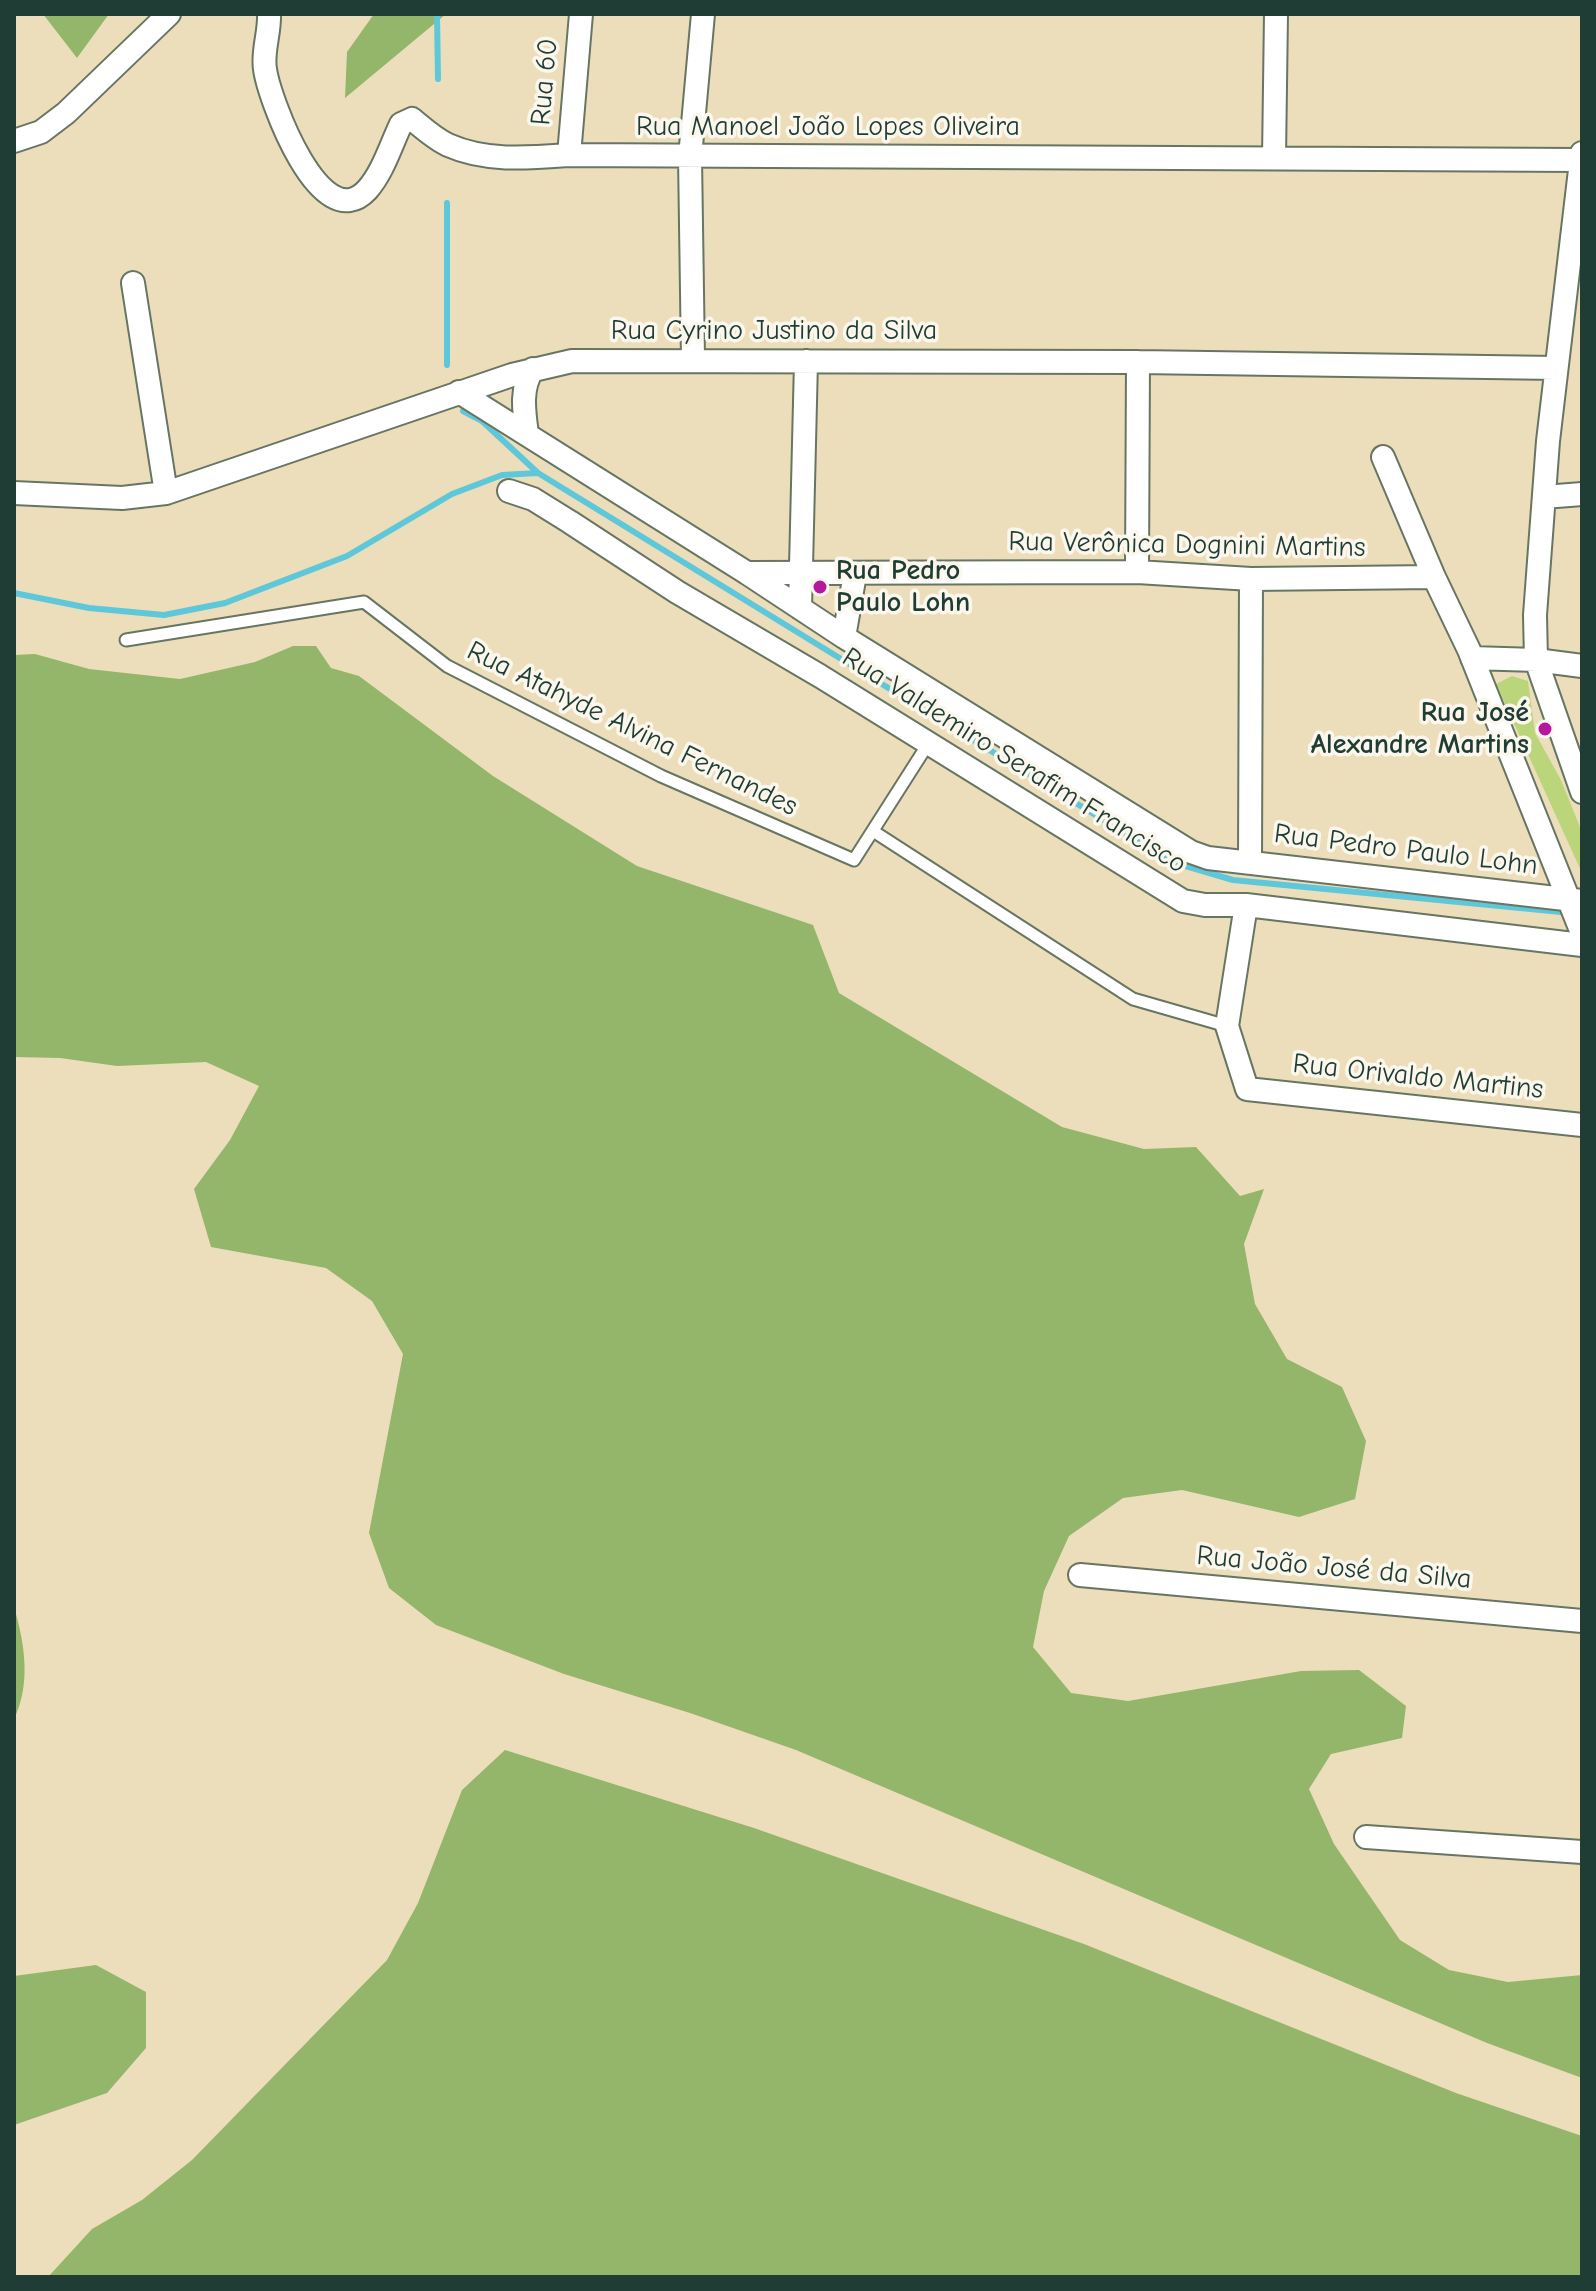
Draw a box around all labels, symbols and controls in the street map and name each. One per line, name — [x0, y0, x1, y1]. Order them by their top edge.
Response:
street label: Rua 60 — [524, 37, 566, 127]
street label: Rua Manoel João Lopes Oliveira — [636, 110, 1020, 144]
street label: Rua Cyrino Justino da Silva — [611, 314, 937, 348]
street label: Rua Verônica Dognini Martins — [1008, 525, 1366, 565]
place label: Rua Pedro Paulo Lohn — [836, 554, 970, 620]
marker: Rua Pedro Paulo Lohn — [811, 578, 829, 596]
street label: Rua Atahyde Alvina Fernandes — [461, 634, 803, 824]
street label: Rua Valdemiro Serafim Francisco — [836, 641, 1192, 881]
place label: Rua José Alexandre Martins — [1311, 696, 1529, 762]
marker: Rua José Alexandre Martins — [1536, 720, 1554, 738]
street label: Rua Pedro Paulo Lohn — [1272, 817, 1540, 883]
street label: Rua Orivaldo Martins — [1291, 1047, 1545, 1107]
street label: Rua João José da Silva — [1195, 1539, 1473, 1597]

